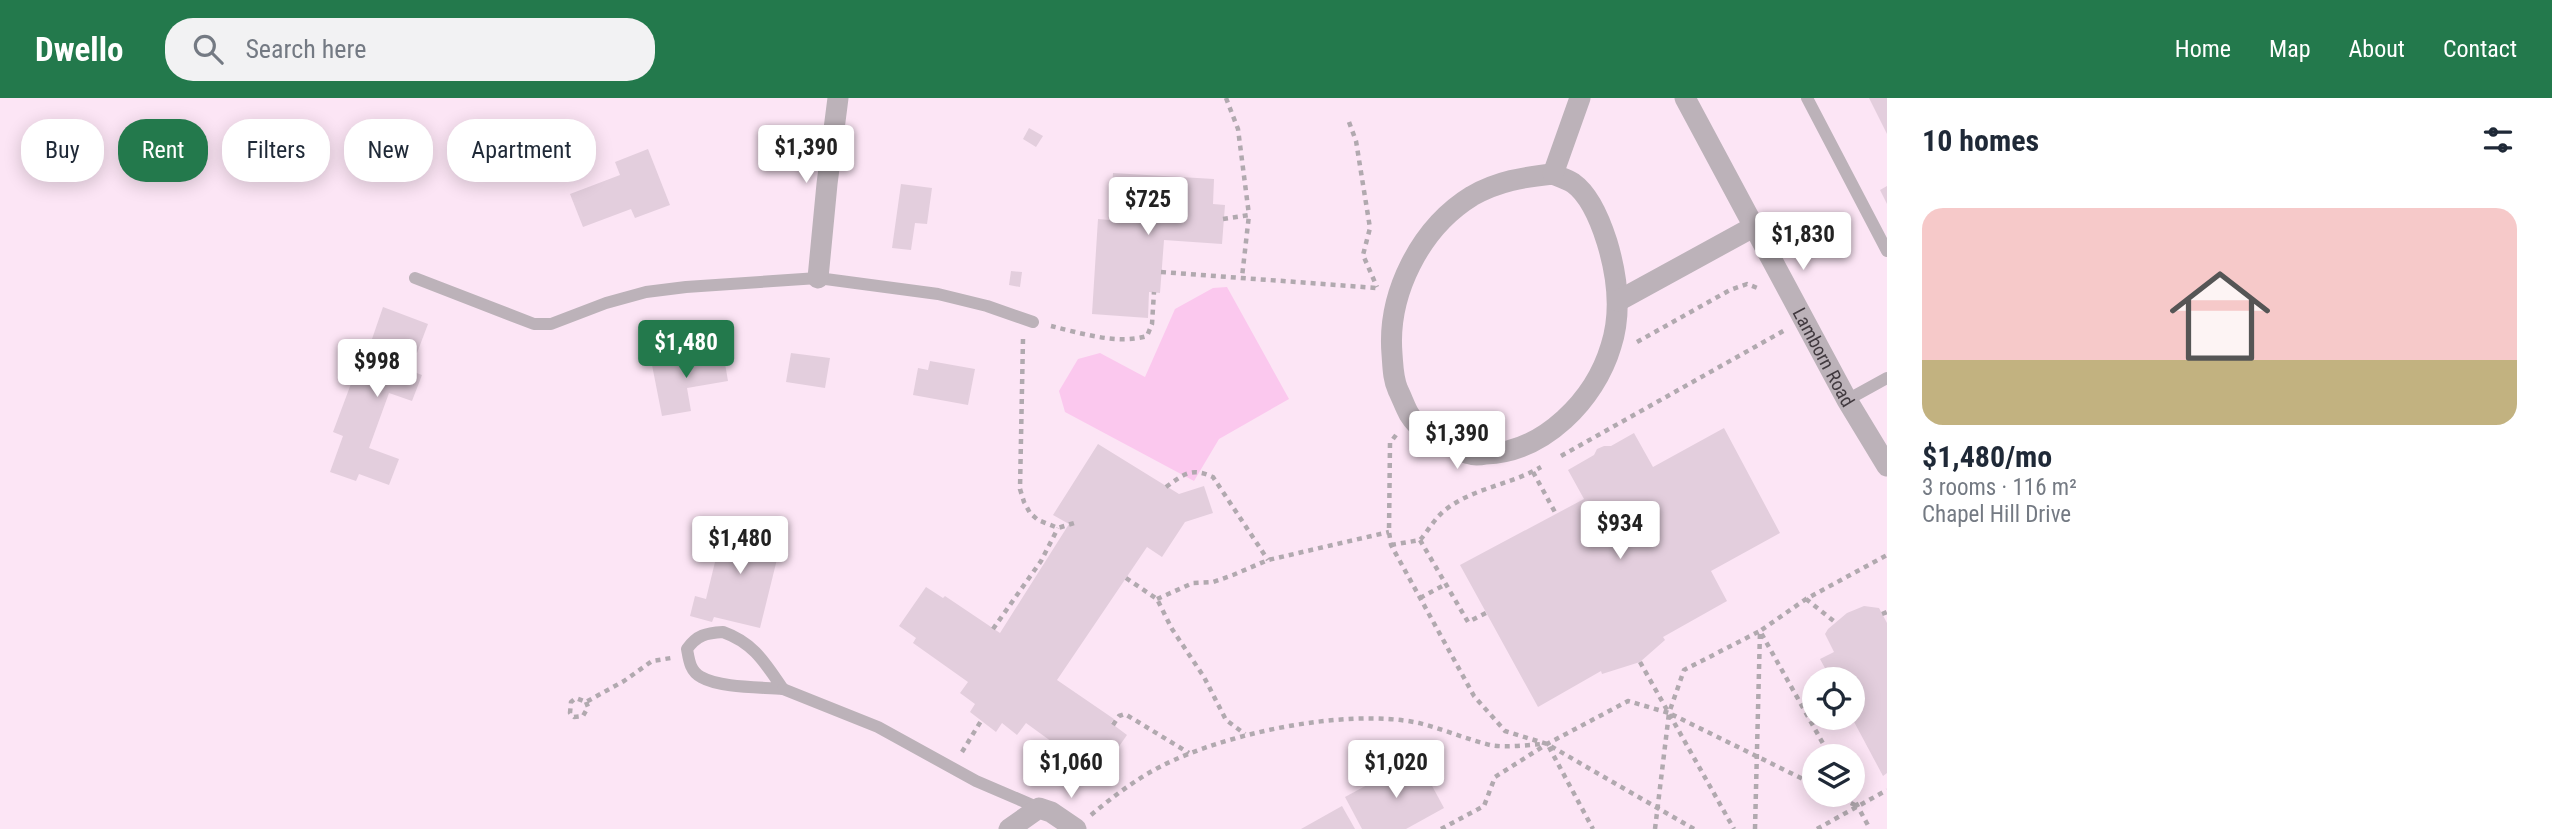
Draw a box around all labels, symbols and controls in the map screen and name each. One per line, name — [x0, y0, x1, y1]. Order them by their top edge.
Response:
search box — [165, 18, 655, 81]
text: Dwello — [35, 30, 123, 69]
icon: search — [189, 30, 227, 68]
text: Search here — [245, 34, 366, 64]
text: Home — [2175, 35, 2231, 63]
text: Map — [2269, 35, 2311, 63]
text: About — [2349, 35, 2405, 63]
text: Contact — [2443, 35, 2517, 63]
chip: Buy — [21, 119, 104, 182]
chip: Rent — [118, 119, 208, 182]
chip: Filters — [222, 119, 330, 182]
chip: New — [344, 119, 433, 182]
chip: Apartment — [447, 119, 596, 182]
icon: filters — [2479, 121, 2517, 159]
text: 10 homes — [1922, 123, 2039, 158]
pin: $1,390 — [749, 126, 863, 185]
text: $1,390 — [774, 134, 838, 161]
pin: $725 — [1107, 178, 1189, 237]
text: $725 — [1125, 186, 1171, 213]
pin: $1,830 — [1746, 212, 1860, 272]
text: $1,830 — [1771, 221, 1835, 248]
icon: home — [2157, 253, 2283, 379]
street label: Lamborn Road — [1788, 304, 1860, 411]
pin: $1,480 — [629, 320, 743, 380]
text: $1,480 — [654, 329, 718, 356]
pin: $998 — [336, 340, 418, 399]
text: $998 — [354, 348, 400, 375]
pin: $1,390 — [1400, 412, 1514, 471]
text: $1,390 — [1425, 420, 1489, 447]
text: $1,480/mo — [1922, 439, 2052, 474]
text: 3 rooms · 116 m² — [1922, 474, 2077, 501]
text: Chapel Hill Drive — [1922, 501, 2071, 528]
pin: $934 — [1579, 502, 1661, 561]
text: $934 — [1597, 510, 1643, 537]
pin: $1,480 — [683, 517, 797, 576]
text: $1,480 — [708, 525, 772, 552]
map controls — [1802, 667, 1865, 807]
button: locate — [1802, 667, 1865, 730]
pin: $1,060 — [1014, 740, 1128, 800]
pin: $1,020 — [1339, 740, 1453, 800]
button: layers — [1802, 744, 1865, 807]
text: $1,060 — [1039, 749, 1103, 776]
text: $1,020 — [1364, 749, 1428, 776]

